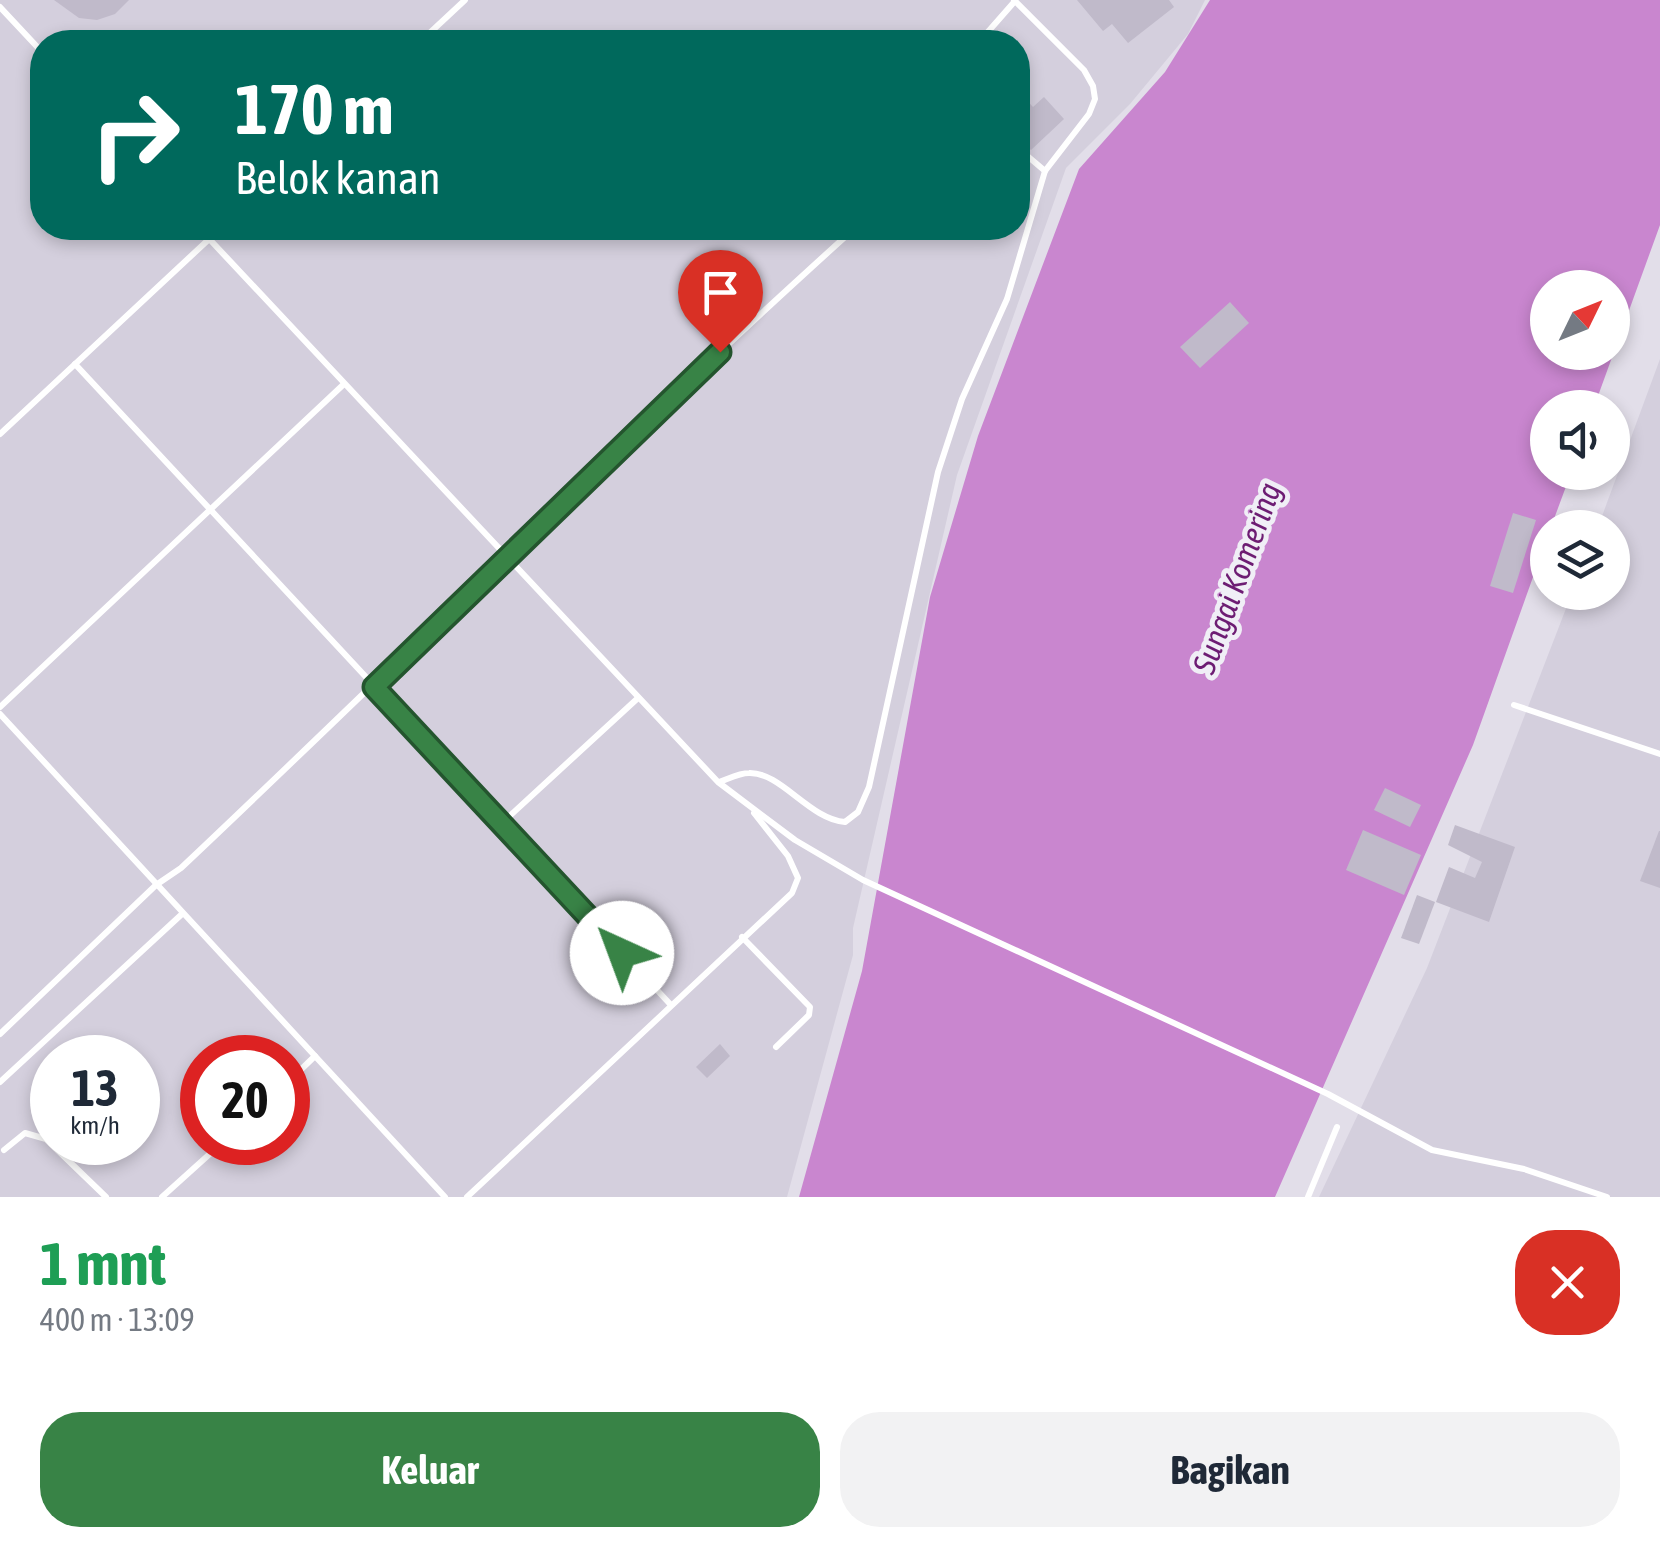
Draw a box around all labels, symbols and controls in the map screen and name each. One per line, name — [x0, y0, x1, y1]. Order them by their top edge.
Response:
text: 170 m — [235, 69, 394, 149]
icon: right — [70, 70, 200, 200]
text: Belok kanan — [235, 152, 441, 204]
pin — [678, 250, 763, 353]
icon: arrive — [693, 265, 748, 320]
north arrow — [1530, 270, 1630, 370]
map controls — [1530, 270, 1630, 610]
button: sound — [1530, 390, 1630, 490]
water label: Sungai Komering — [1185, 477, 1288, 679]
button: layers — [1530, 510, 1630, 610]
position arrow — [570, 901, 674, 1005]
speed limit sign: 20 — [180, 1035, 310, 1165]
text: 13 — [71, 1059, 118, 1117]
text: km/h — [70, 1111, 120, 1139]
text: 1 mnt — [40, 1229, 166, 1298]
button: close — [1515, 1230, 1620, 1335]
text: 400 m · 13:09 — [40, 1301, 195, 1338]
button: Keluar — [40, 1412, 820, 1527]
button: Bagikan — [840, 1412, 1620, 1527]

